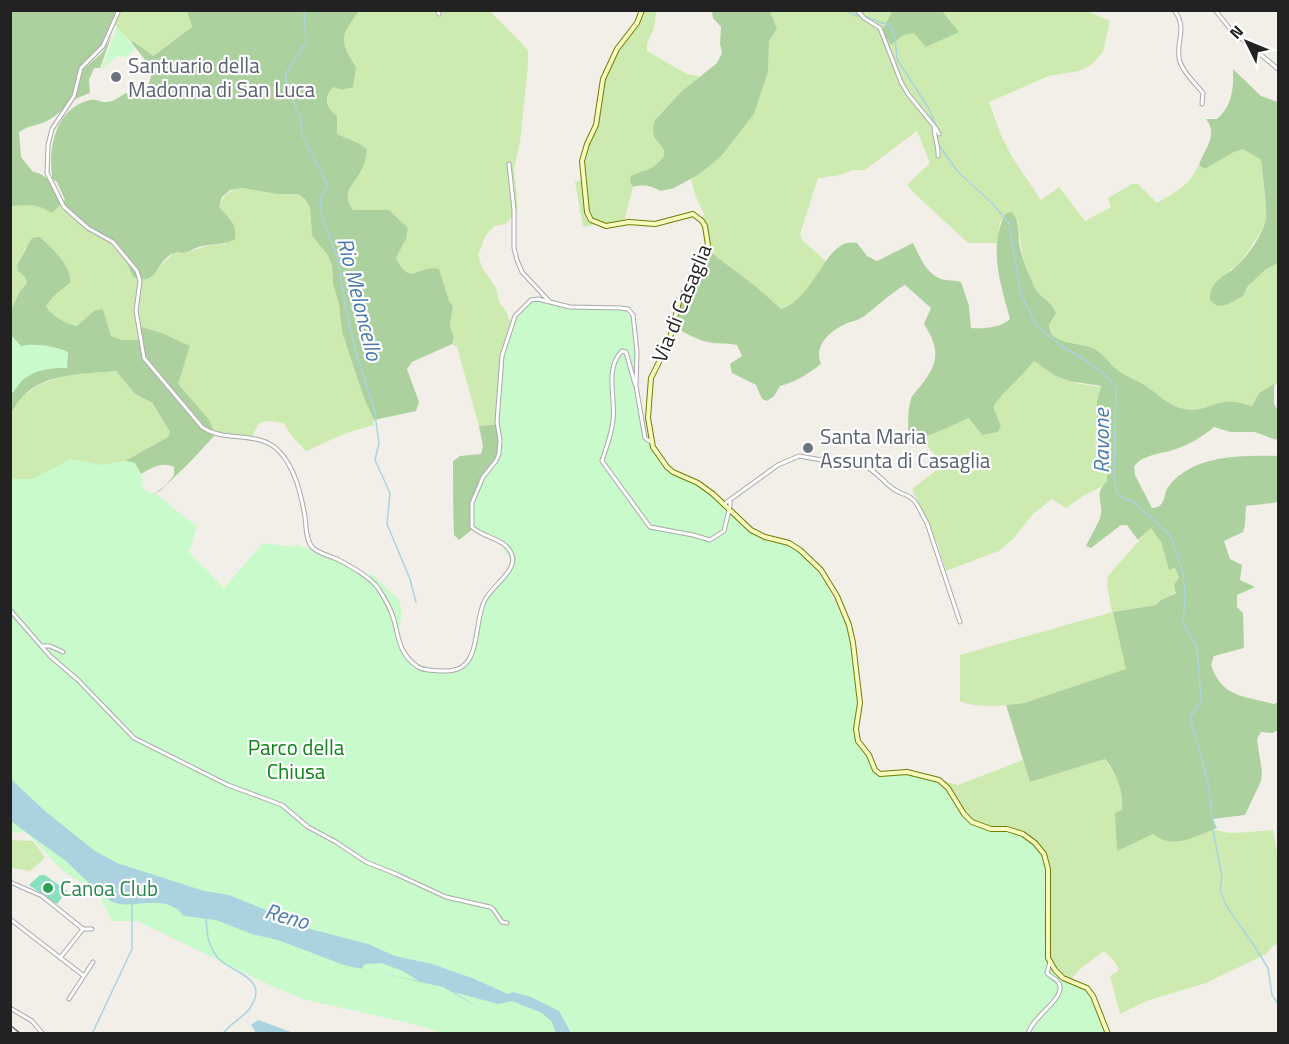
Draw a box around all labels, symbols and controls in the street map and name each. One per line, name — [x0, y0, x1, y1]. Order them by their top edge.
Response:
north arrow — [1217, 12, 1277, 72]
text: N — [1223, 20, 1249, 44]
place label: Santuario della Madonna di San Luca — [128, 49, 315, 105]
marker: Santuario della Madonna di San Luca — [109, 70, 123, 84]
water label: Rio Meloncello — [328, 234, 392, 365]
street label: Via di Casaglia — [643, 238, 719, 367]
water label: Ravone — [1084, 407, 1118, 474]
place label: Santa Maria Assunta di Casaglia — [820, 420, 991, 476]
marker: Santa Maria Assunta di Casaglia — [801, 441, 815, 455]
park label: Parco della Chiusa — [248, 731, 345, 787]
place label: Canoa Club — [60, 872, 158, 904]
marker: Canoa Club — [41, 881, 55, 895]
water label: Reno — [261, 894, 314, 939]

